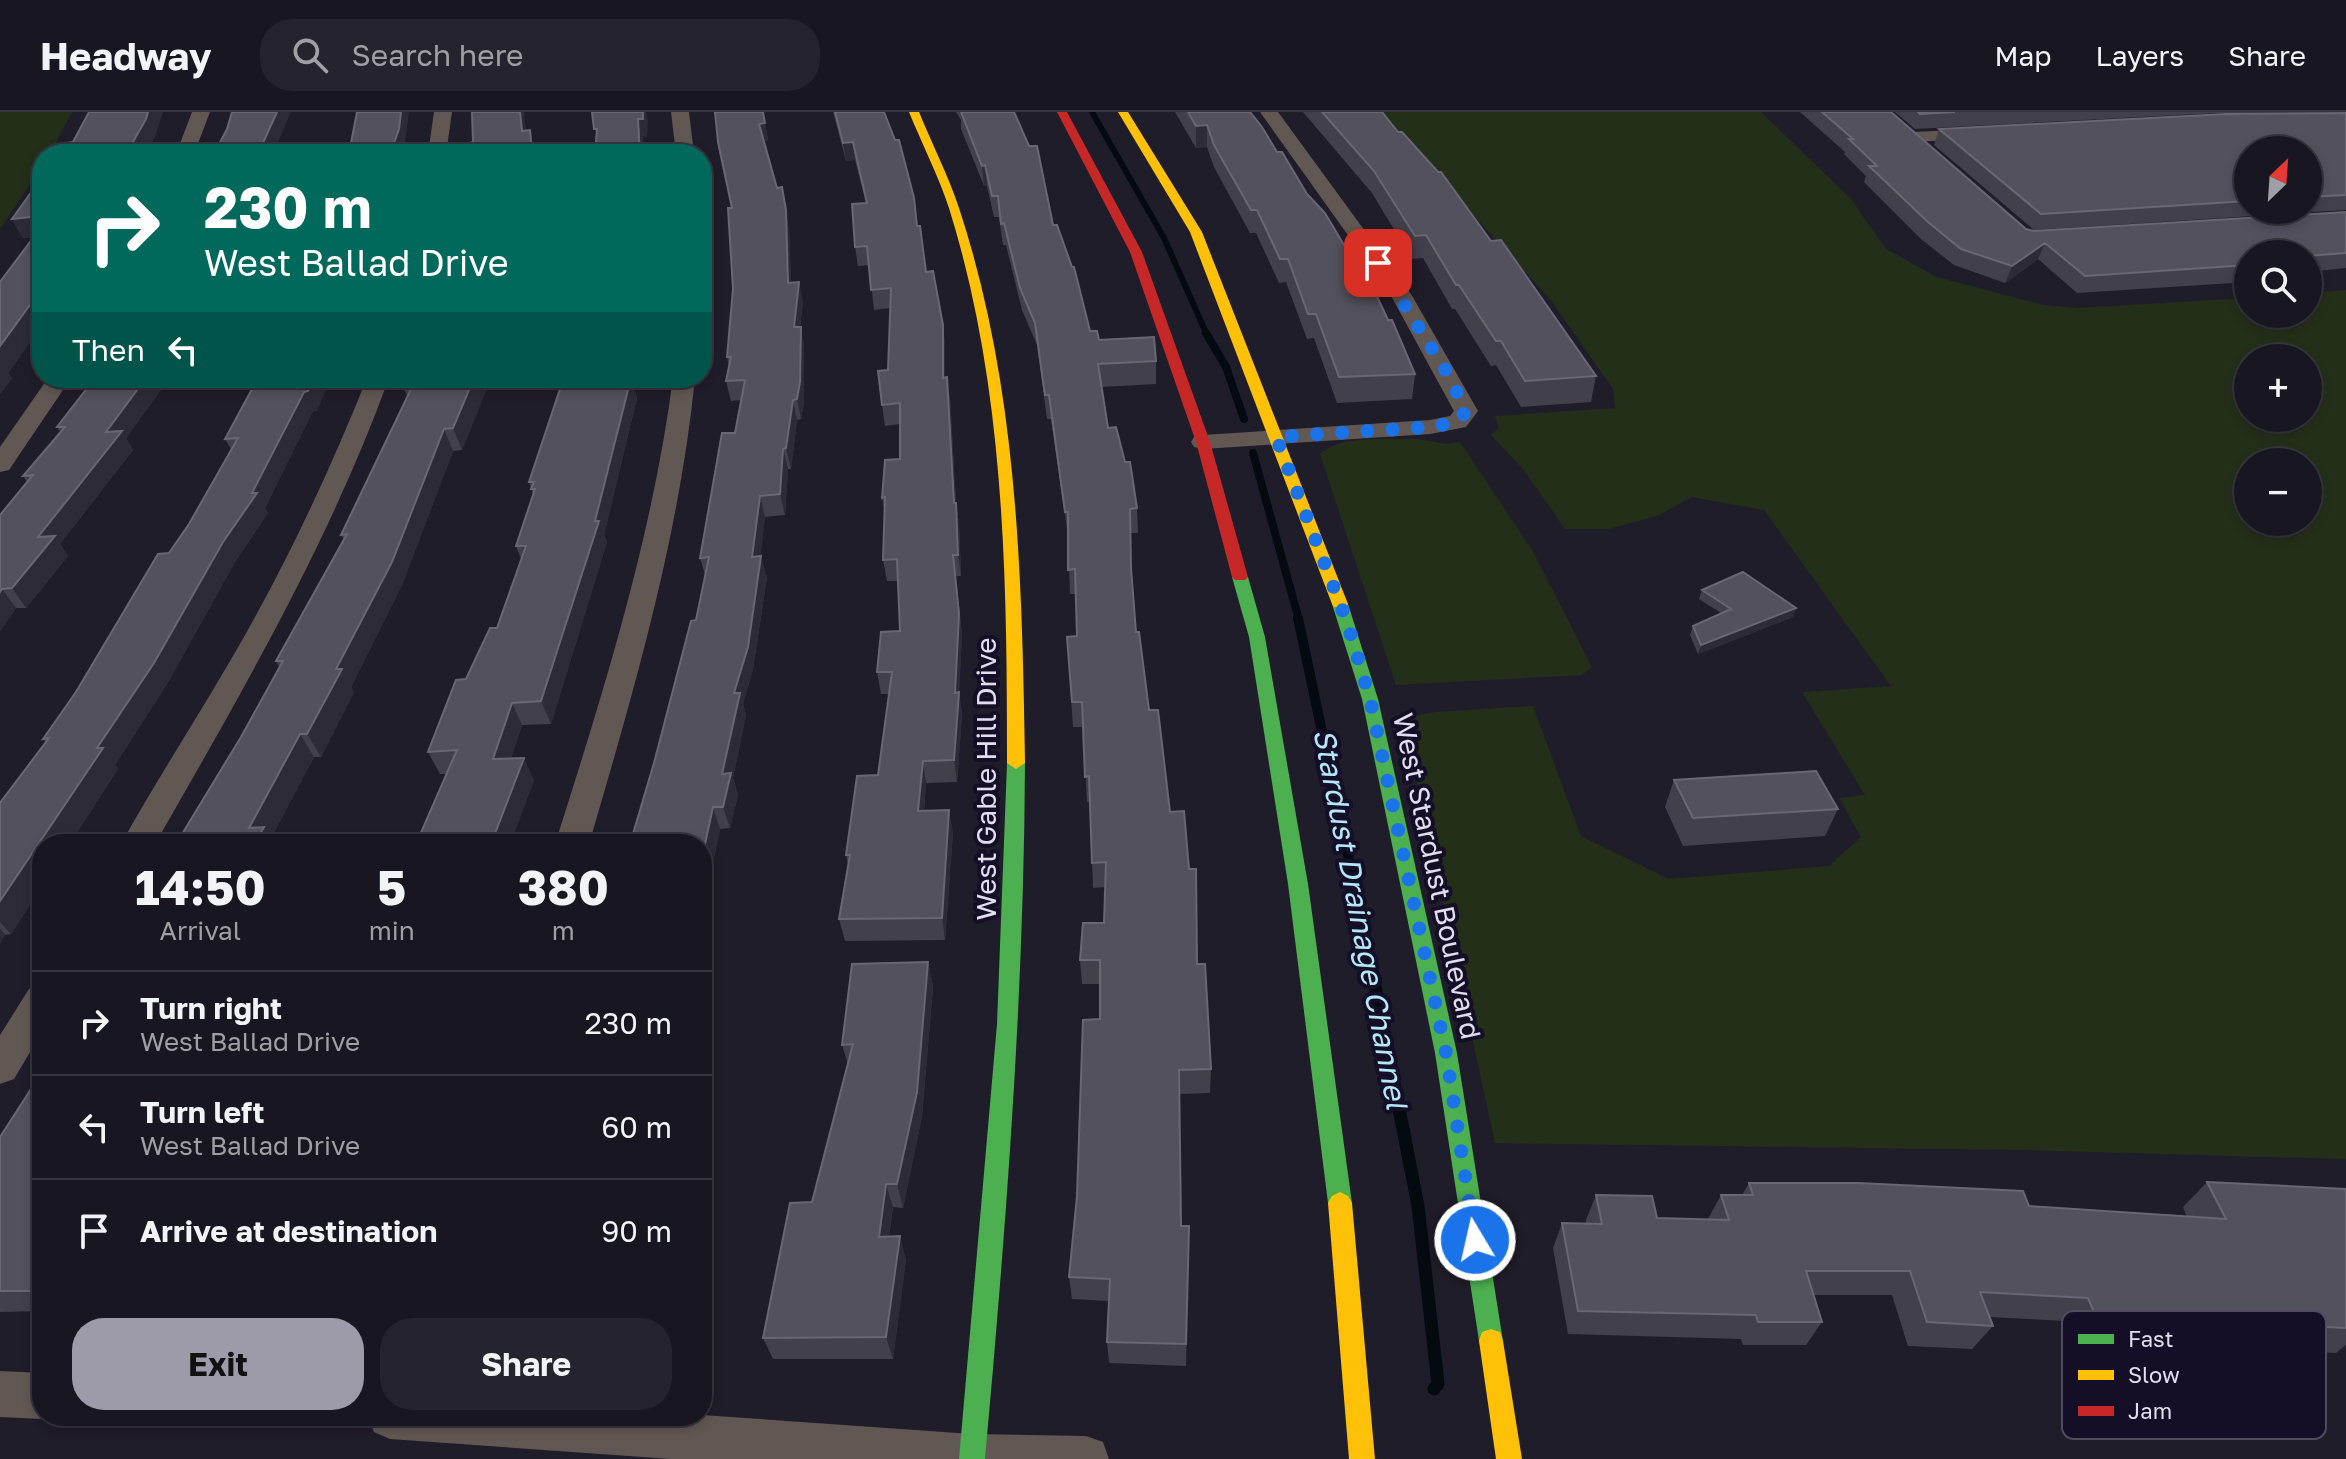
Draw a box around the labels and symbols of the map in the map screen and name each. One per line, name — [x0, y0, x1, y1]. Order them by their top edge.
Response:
north arrow — [2234, 136, 2322, 224]
pin — [1344, 229, 1412, 297]
street label: West Gable Hill Drive — [969, 638, 1002, 920]
street label: West Stardust Boulevard — [1387, 710, 1488, 1042]
water label: Stardust Drainage Channel — [1306, 726, 1416, 1113]
position arrow — [1433, 1198, 1517, 1282]
legend — [2062, 1311, 2326, 1439]
text: Fast — [2128, 1325, 2174, 1352]
text: Slow — [2128, 1361, 2180, 1388]
text: Jam — [2128, 1397, 2172, 1424]

